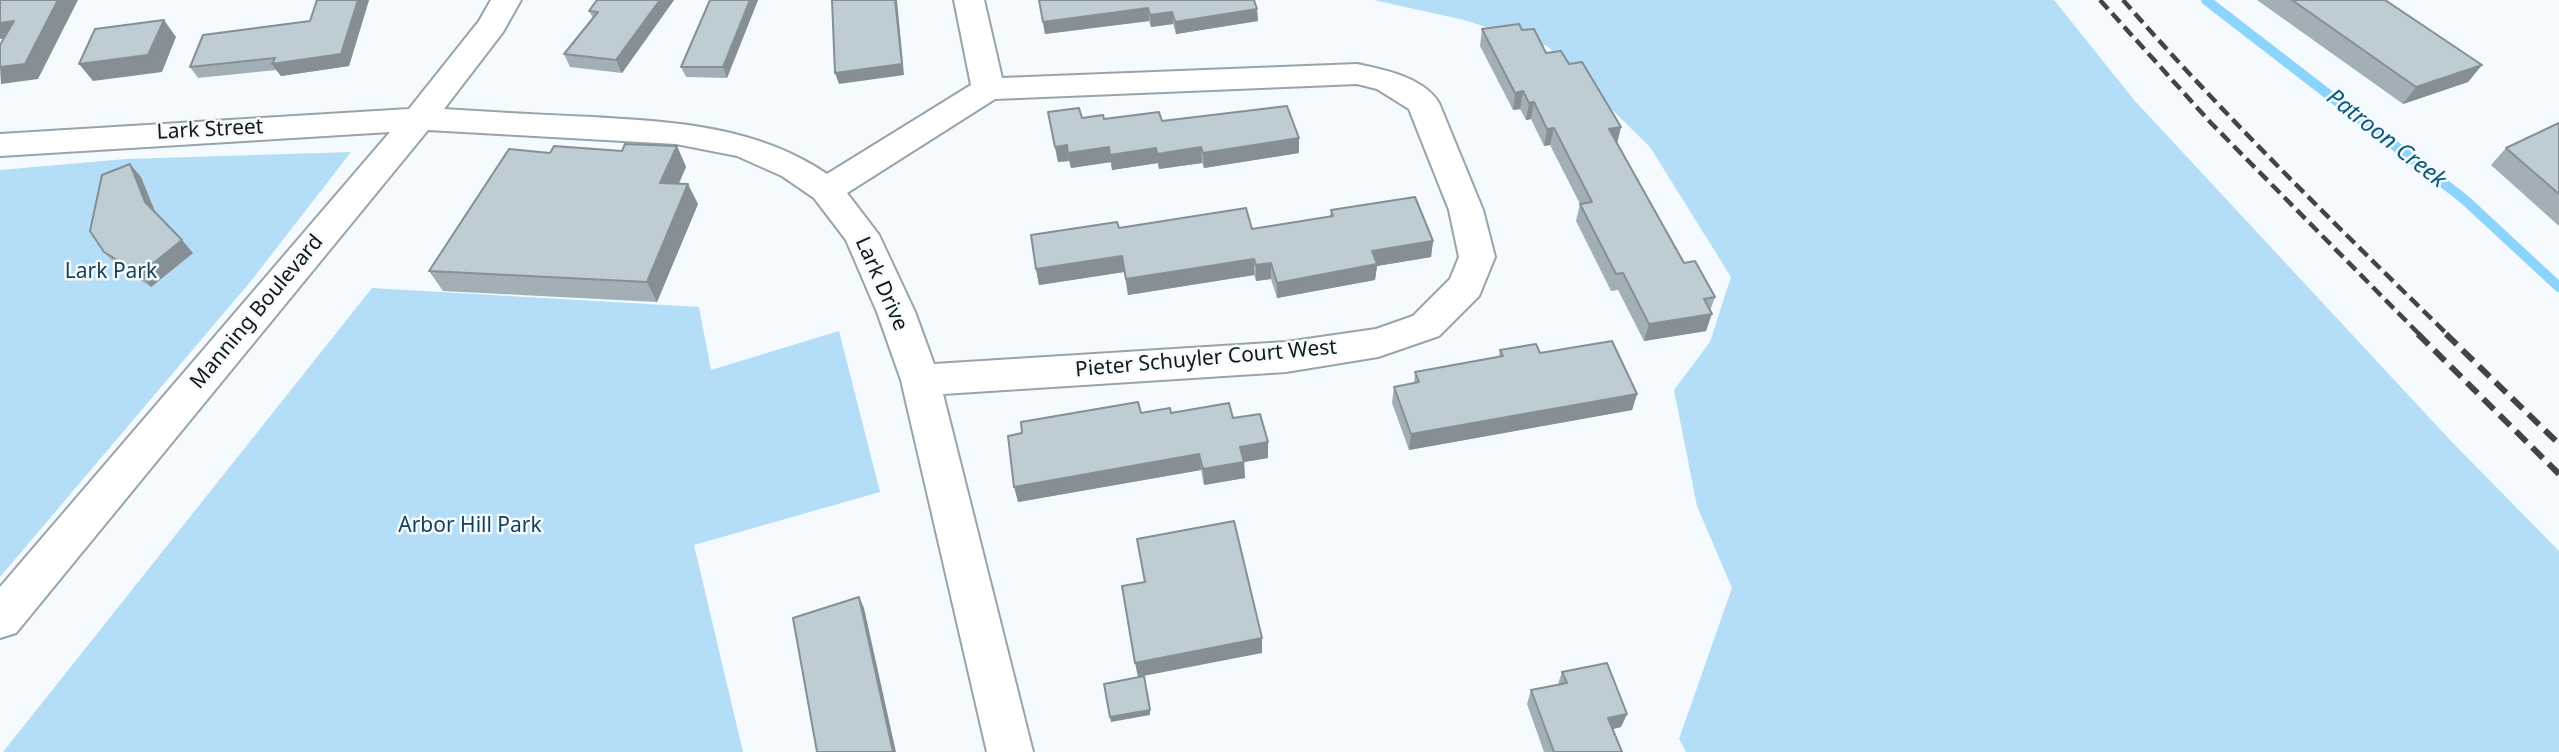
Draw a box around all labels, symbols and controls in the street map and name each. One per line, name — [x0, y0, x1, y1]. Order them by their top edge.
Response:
water label: Patroon Creek — [2321, 84, 2451, 194]
street label: Lark Street — [156, 115, 264, 145]
street label: Manning Boulevard — [185, 230, 329, 394]
street label: Lark Drive — [849, 233, 913, 335]
park label: Lark Park — [65, 259, 157, 285]
street label: Pieter Schuyler Court West — [1074, 335, 1338, 383]
park label: Arbor Hill Park — [398, 513, 542, 539]

